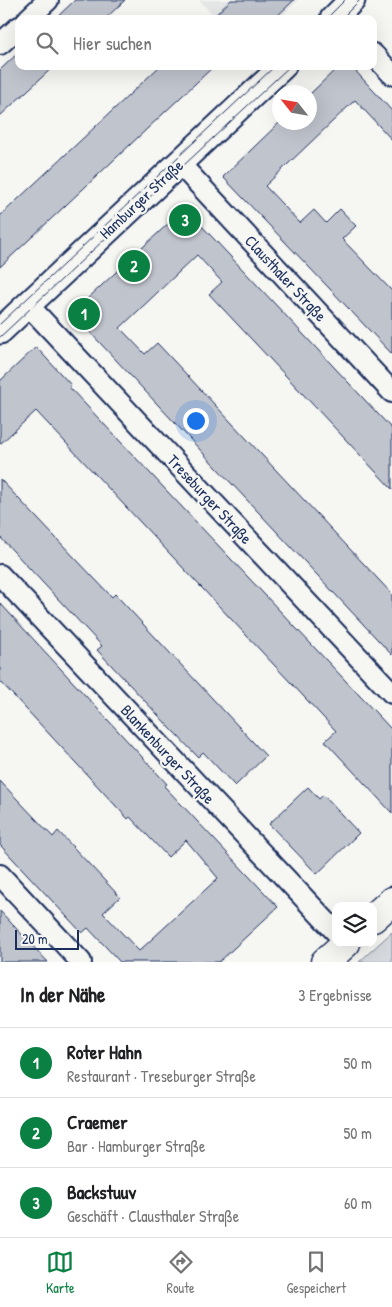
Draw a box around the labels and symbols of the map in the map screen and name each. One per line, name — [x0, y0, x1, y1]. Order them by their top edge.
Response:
north arrow — [272, 85, 317, 130]
street label: Hamburger Straße — [94, 154, 188, 244]
pin: 3 — [169, 201, 201, 239]
street label: Clausthaler Straße — [240, 230, 332, 327]
pin: 2 — [118, 247, 150, 285]
pin: 1 — [68, 295, 100, 333]
your location — [183, 408, 209, 434]
street label: Treseburger Straße — [163, 449, 258, 549]
street label: Blankenburger Straße — [116, 699, 220, 809]
scale bar — [15, 927, 79, 950]

